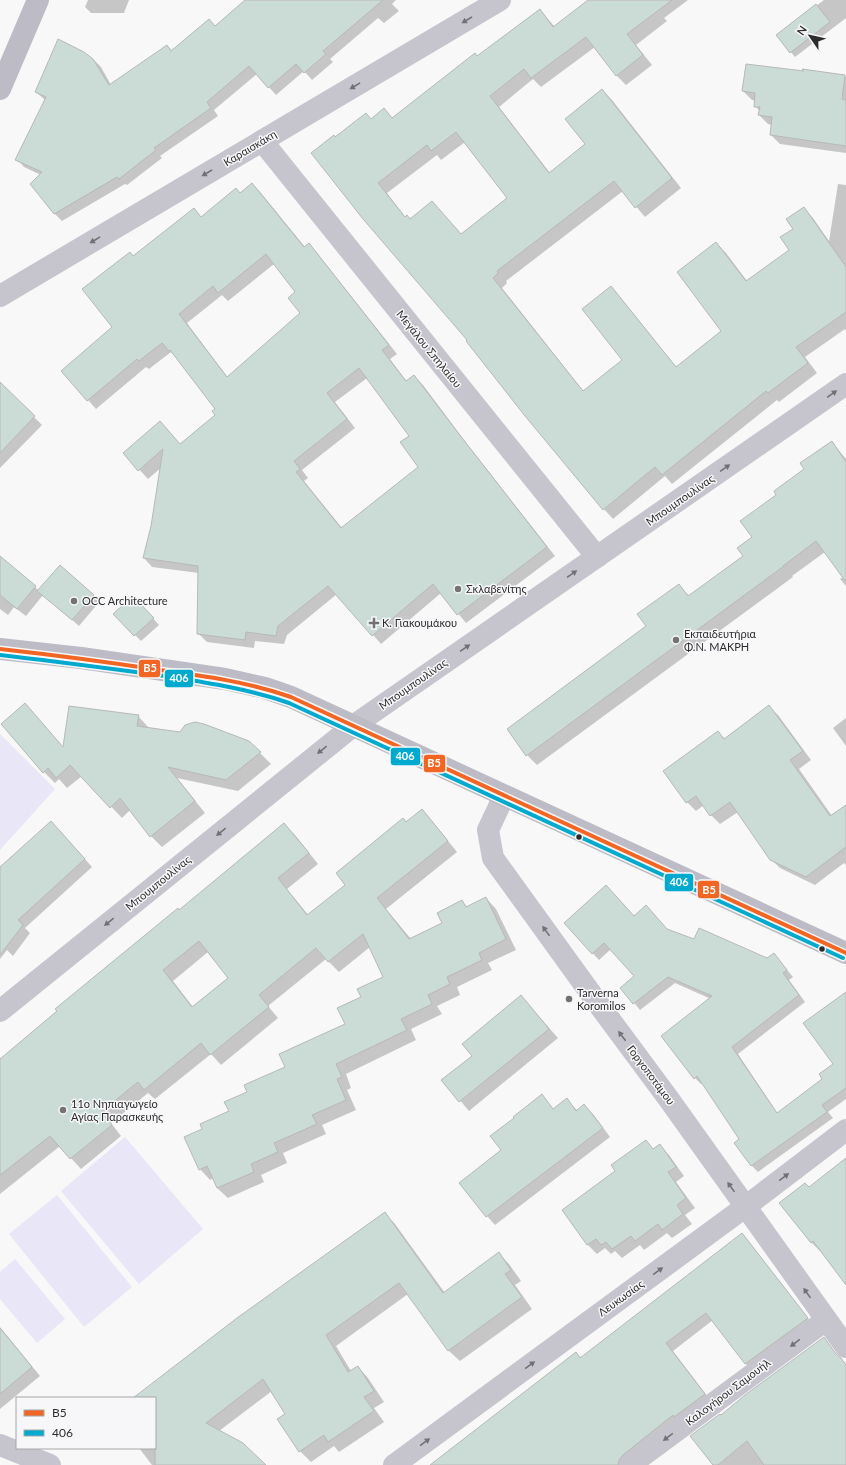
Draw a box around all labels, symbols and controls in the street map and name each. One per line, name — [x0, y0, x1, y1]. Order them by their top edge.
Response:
one-way arrow — [461, 16, 473, 23]
north arrow — [790, 16, 830, 56]
text: N — [794, 23, 809, 37]
one-way arrow — [350, 82, 360, 90]
street label: Καραισκάκη — [221, 127, 279, 168]
one-way arrow — [201, 170, 213, 177]
one-way arrow — [89, 236, 101, 243]
street label: Μεγάλου Σπηλαίου — [394, 307, 465, 390]
one-way arrow — [827, 390, 837, 398]
one-way arrow — [720, 464, 730, 472]
street label: Μπουμπουλίνας — [643, 471, 716, 528]
one-way arrow — [567, 570, 578, 578]
place label: Σκλαβενίτης — [466, 582, 527, 595]
marker: Σκλαβενίτης — [453, 584, 463, 594]
place label: OCC Architecture — [82, 594, 168, 607]
marker: OCC Architecture — [69, 596, 79, 606]
place label: Κ. Γιακουμάκου — [382, 616, 457, 629]
marker: Κ. Γιακουμάκου — [369, 618, 379, 628]
place label: Εκπαιδευτήρια Φ.Ν. ΜΑΚΡΗ — [684, 627, 757, 653]
marker: Εκπαιδευτήρια Φ.Ν. ΜΑΚΡΗ — [671, 635, 681, 645]
one-way arrow — [460, 644, 471, 652]
street label: Μπουμπουλίνας — [376, 655, 449, 712]
line badge: Β5 — [138, 659, 161, 678]
text: Β5 — [143, 661, 157, 674]
line badge: 406 — [164, 669, 194, 688]
text: 406 — [169, 671, 189, 684]
one-way arrow — [317, 746, 328, 755]
line badge: 406 — [390, 747, 421, 766]
text: 406 — [395, 749, 415, 762]
line badge: Β5 — [423, 754, 446, 773]
text: Β5 — [427, 756, 441, 769]
one-way arrow — [216, 827, 227, 836]
unlabelled marker — [574, 832, 584, 842]
street label: Μπουμπουλίνας — [122, 852, 193, 913]
line badge: 406 — [664, 873, 694, 892]
text: 406 — [669, 875, 689, 888]
line badge: Β5 — [697, 880, 720, 899]
text: Β5 — [702, 883, 716, 896]
one-way arrow — [104, 918, 115, 927]
one-way arrow — [542, 926, 550, 936]
unlabelled marker — [817, 944, 827, 954]
place label: Tarverna Koromilos — [577, 986, 626, 1012]
marker: Tarverna Koromilos — [564, 994, 574, 1004]
one-way arrow — [618, 1031, 626, 1042]
street label: Γοργοποτάμου — [625, 1042, 678, 1107]
place label: 11ο Νηπιαγωγείο Αγίας Παρασκευής — [71, 1097, 163, 1123]
marker: 11ο Νηπιαγωγείο Αγίας Παρασκευής — [58, 1105, 68, 1115]
one-way arrow — [779, 1173, 790, 1181]
one-way arrow — [727, 1182, 735, 1192]
one-way arrow — [652, 1267, 663, 1275]
street label: Λευκωσίας — [595, 1277, 646, 1319]
one-way arrow — [803, 1288, 811, 1298]
one-way arrow — [789, 1339, 800, 1347]
street label: Καλογήρου Σαμουήλ — [683, 1355, 773, 1428]
one-way arrow — [525, 1361, 536, 1369]
legend — [16, 1397, 156, 1449]
text: Β5 — [52, 1405, 67, 1420]
text: 406 — [52, 1425, 73, 1440]
one-way arrow — [662, 1433, 673, 1441]
one-way arrow — [420, 1438, 431, 1446]

